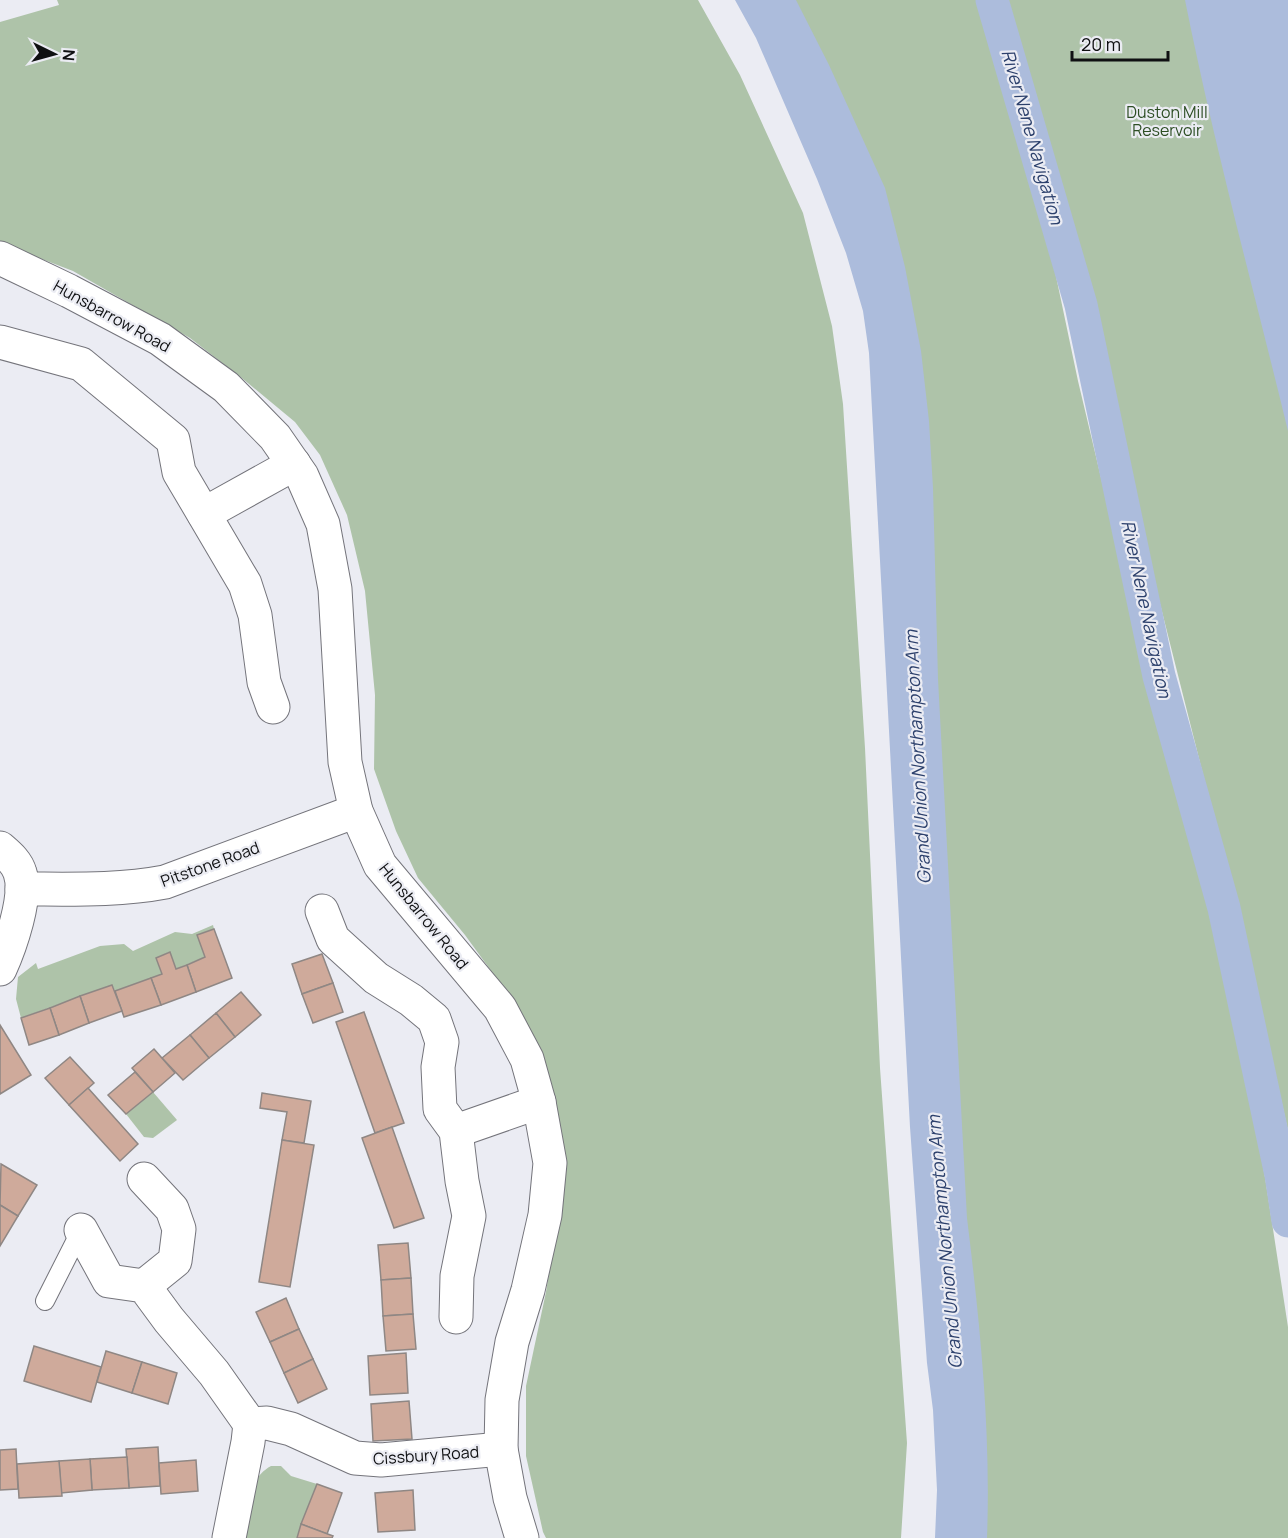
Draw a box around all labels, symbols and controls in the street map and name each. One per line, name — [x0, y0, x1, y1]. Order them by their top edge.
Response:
north arrow — [24, 24, 84, 84]
scale bar — [1072, 24, 1168, 62]
text: 20 m — [1081, 32, 1121, 56]
water label: River Nene Navigation — [996, 46, 1070, 228]
text: N — [57, 49, 80, 62]
park label: Duston Mill Reservoir — [1126, 101, 1208, 141]
street label: Hunsbarrow Road — [50, 275, 174, 357]
water label: River Nene Navigation — [1116, 518, 1178, 701]
water label: Grand Union Northampton Arm — [898, 628, 936, 885]
street label: Pitstone Road — [158, 836, 262, 892]
street label: Hunsbarrow Road — [374, 858, 474, 974]
water label: Grand Union Northampton Arm — [921, 1113, 967, 1370]
street label: Cissbury Road — [372, 1440, 480, 1470]

